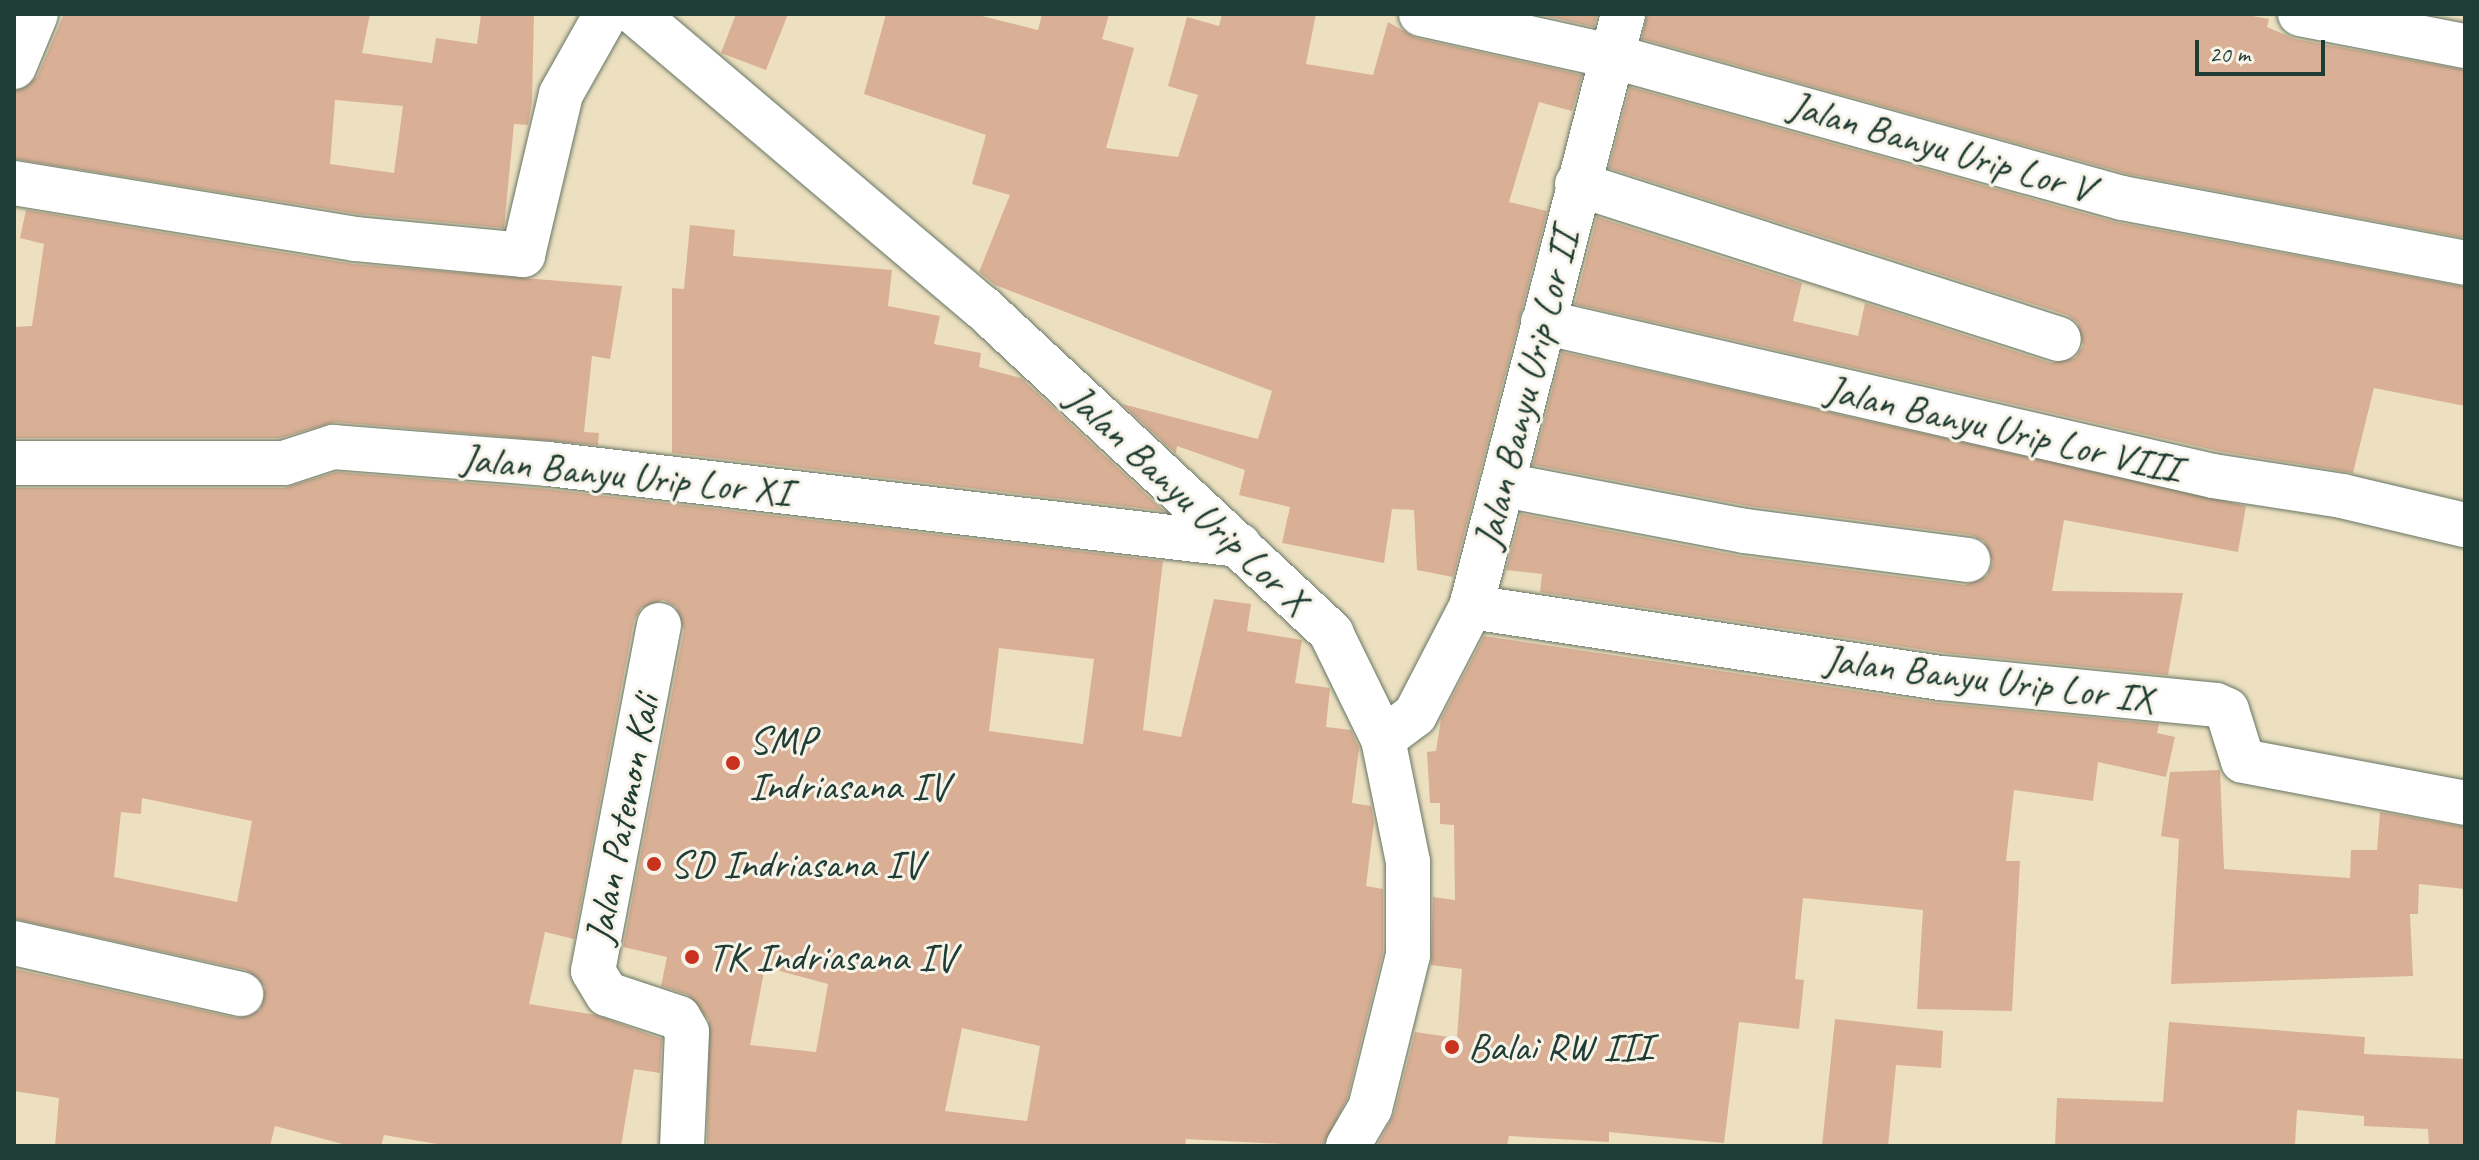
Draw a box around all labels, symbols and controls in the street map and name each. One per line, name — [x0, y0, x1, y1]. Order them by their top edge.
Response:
scale bar — [2199, 24, 2329, 74]
text: 20 m — [2209, 39, 2250, 69]
street label: Jalan Banyu Urip Lor V — [1783, 80, 2099, 214]
street label: Jalan Banyu Urip Lor II — [1463, 224, 1589, 554]
street label: Jalan Banyu Urip Lor VIII — [1820, 365, 2186, 493]
street label: Jalan Banyu Urip Lor X — [1056, 373, 1320, 625]
street label: Jalan Banyu Urip Lor XI — [458, 434, 794, 516]
street label: Jalan Banyu Urip Lor IX — [1821, 635, 2157, 723]
street label: Jalan Patemon Kali — [574, 688, 670, 950]
place label: SMP Indriasana IV — [749, 716, 948, 810]
marker: SMP Indriasana IV — [724, 754, 742, 772]
place label: SD Indriasana IV — [670, 840, 922, 888]
marker: SD Indriasana IV — [645, 855, 663, 873]
place label: TK Indriasana IV — [708, 933, 955, 981]
marker: TK Indriasana IV — [683, 948, 701, 966]
place label: Balai RW III — [1468, 1023, 1655, 1071]
marker: Balai RW III — [1443, 1038, 1461, 1056]

